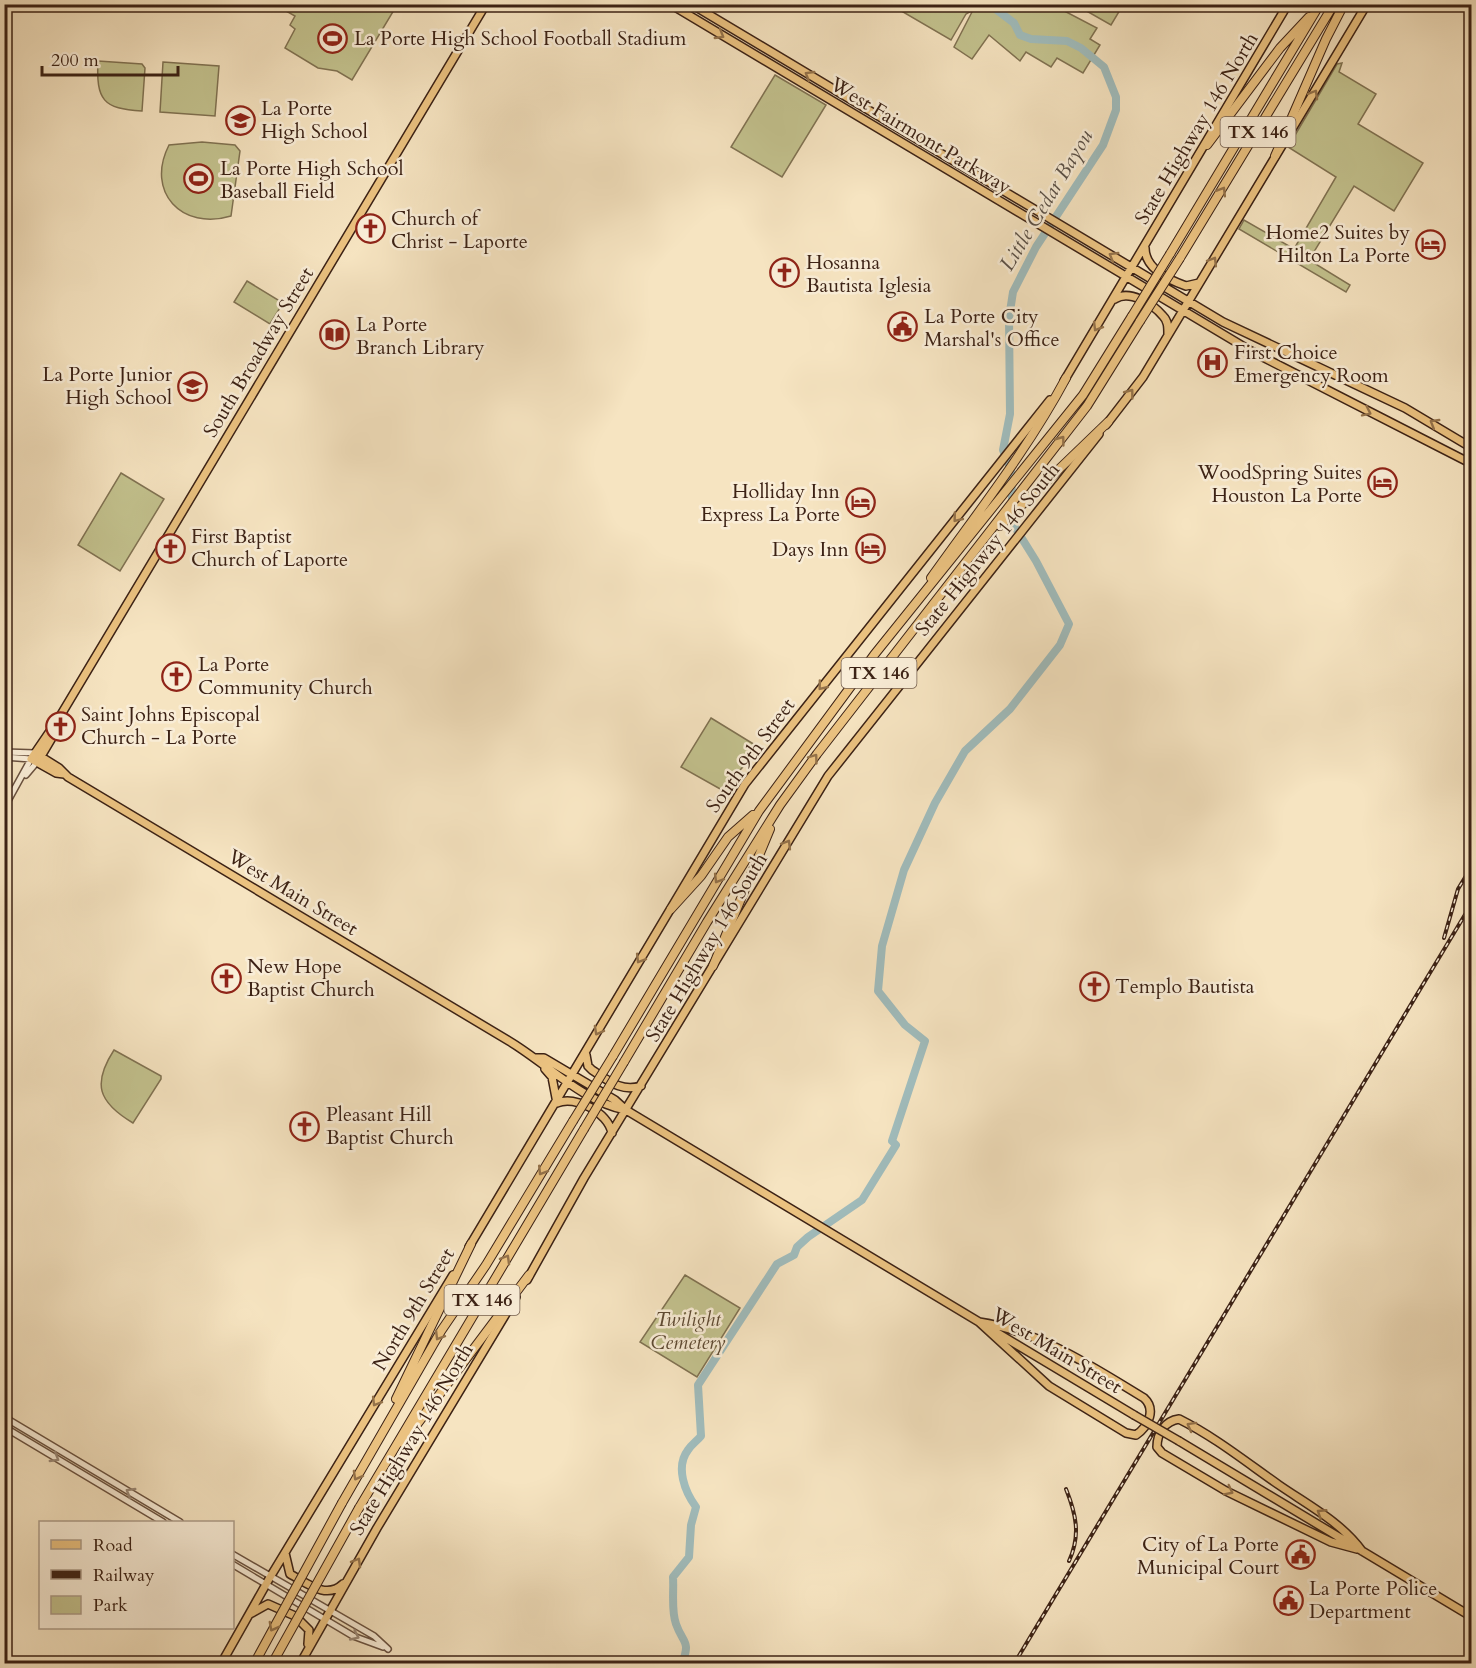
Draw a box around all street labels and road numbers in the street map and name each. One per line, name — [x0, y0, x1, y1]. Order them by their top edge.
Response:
street label: State Highway 146 North — [1128, 27, 1265, 229]
street label: West Fairmont Parkway — [824, 70, 1017, 201]
road number: TX 146 — [1220, 117, 1296, 147]
street label: South Broadway Street — [197, 261, 320, 442]
street label: State Highway 146 South — [909, 457, 1066, 642]
road number: TX 146 — [842, 658, 916, 688]
street label: South 9th Street — [700, 692, 802, 818]
street label: West Main Street — [222, 842, 363, 942]
street label: State Highway 146 South — [639, 848, 774, 1047]
street label: North 9th Street — [366, 1242, 461, 1376]
road number: TX 146 — [444, 1285, 520, 1315]
street label: West Main Street — [986, 1300, 1127, 1400]
street label: State Highway 146 North — [343, 1338, 480, 1540]

